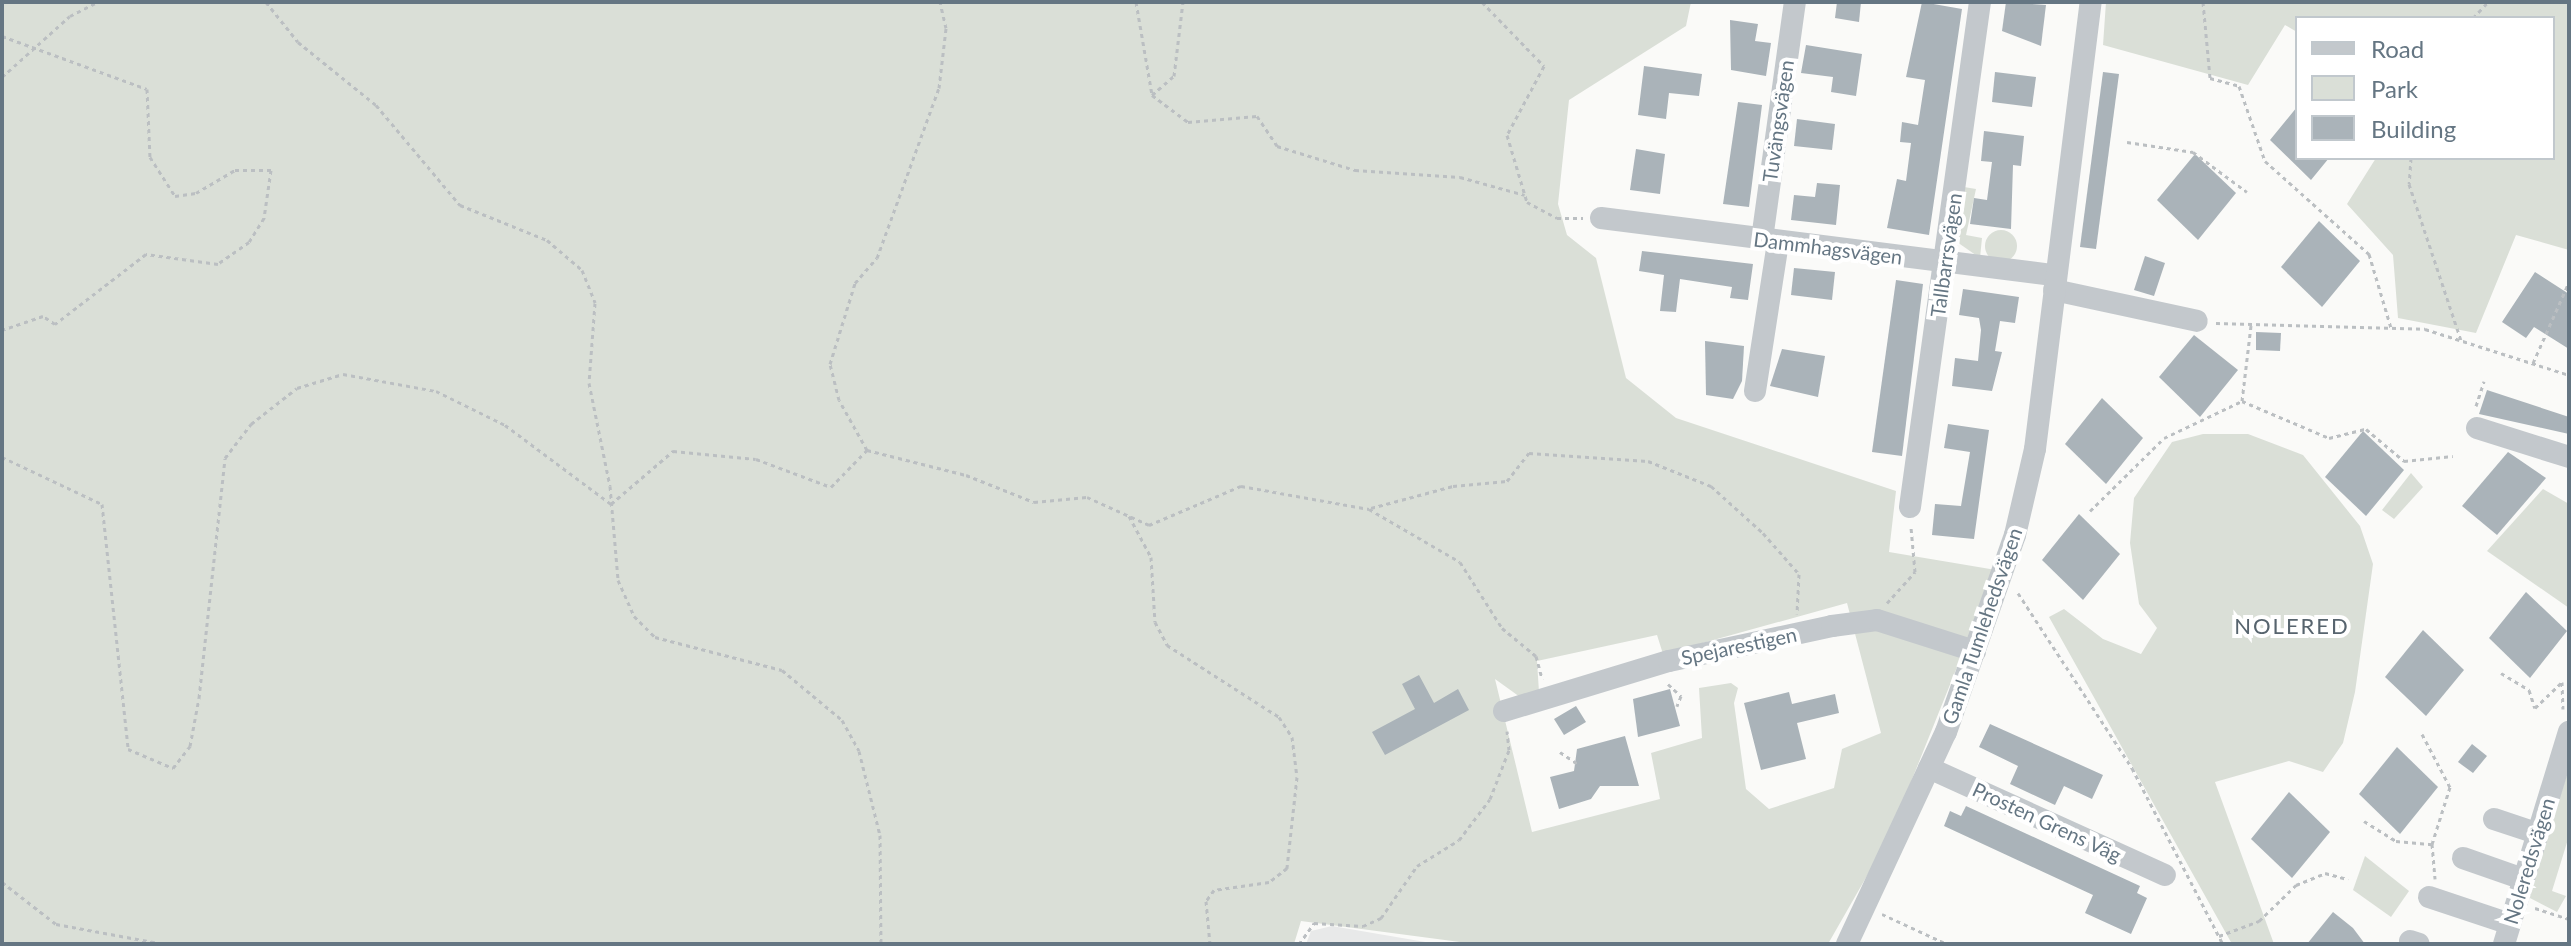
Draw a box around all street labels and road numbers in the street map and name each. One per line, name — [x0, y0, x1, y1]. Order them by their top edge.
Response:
street label: Tuvängsvägen — [1758, 58, 1798, 184]
street label: Tallbarrsvägen — [1925, 191, 1967, 319]
street label: Dammhagsvägen — [1752, 227, 1904, 269]
street label: Gamla Tumlehedsvägen — [1937, 524, 2027, 728]
street label: Spejarestigen — [1679, 622, 1799, 670]
street label: Prosten Grens Väg — [1968, 777, 2126, 867]
street label: Noleredsvägen — [2498, 795, 2560, 927]

